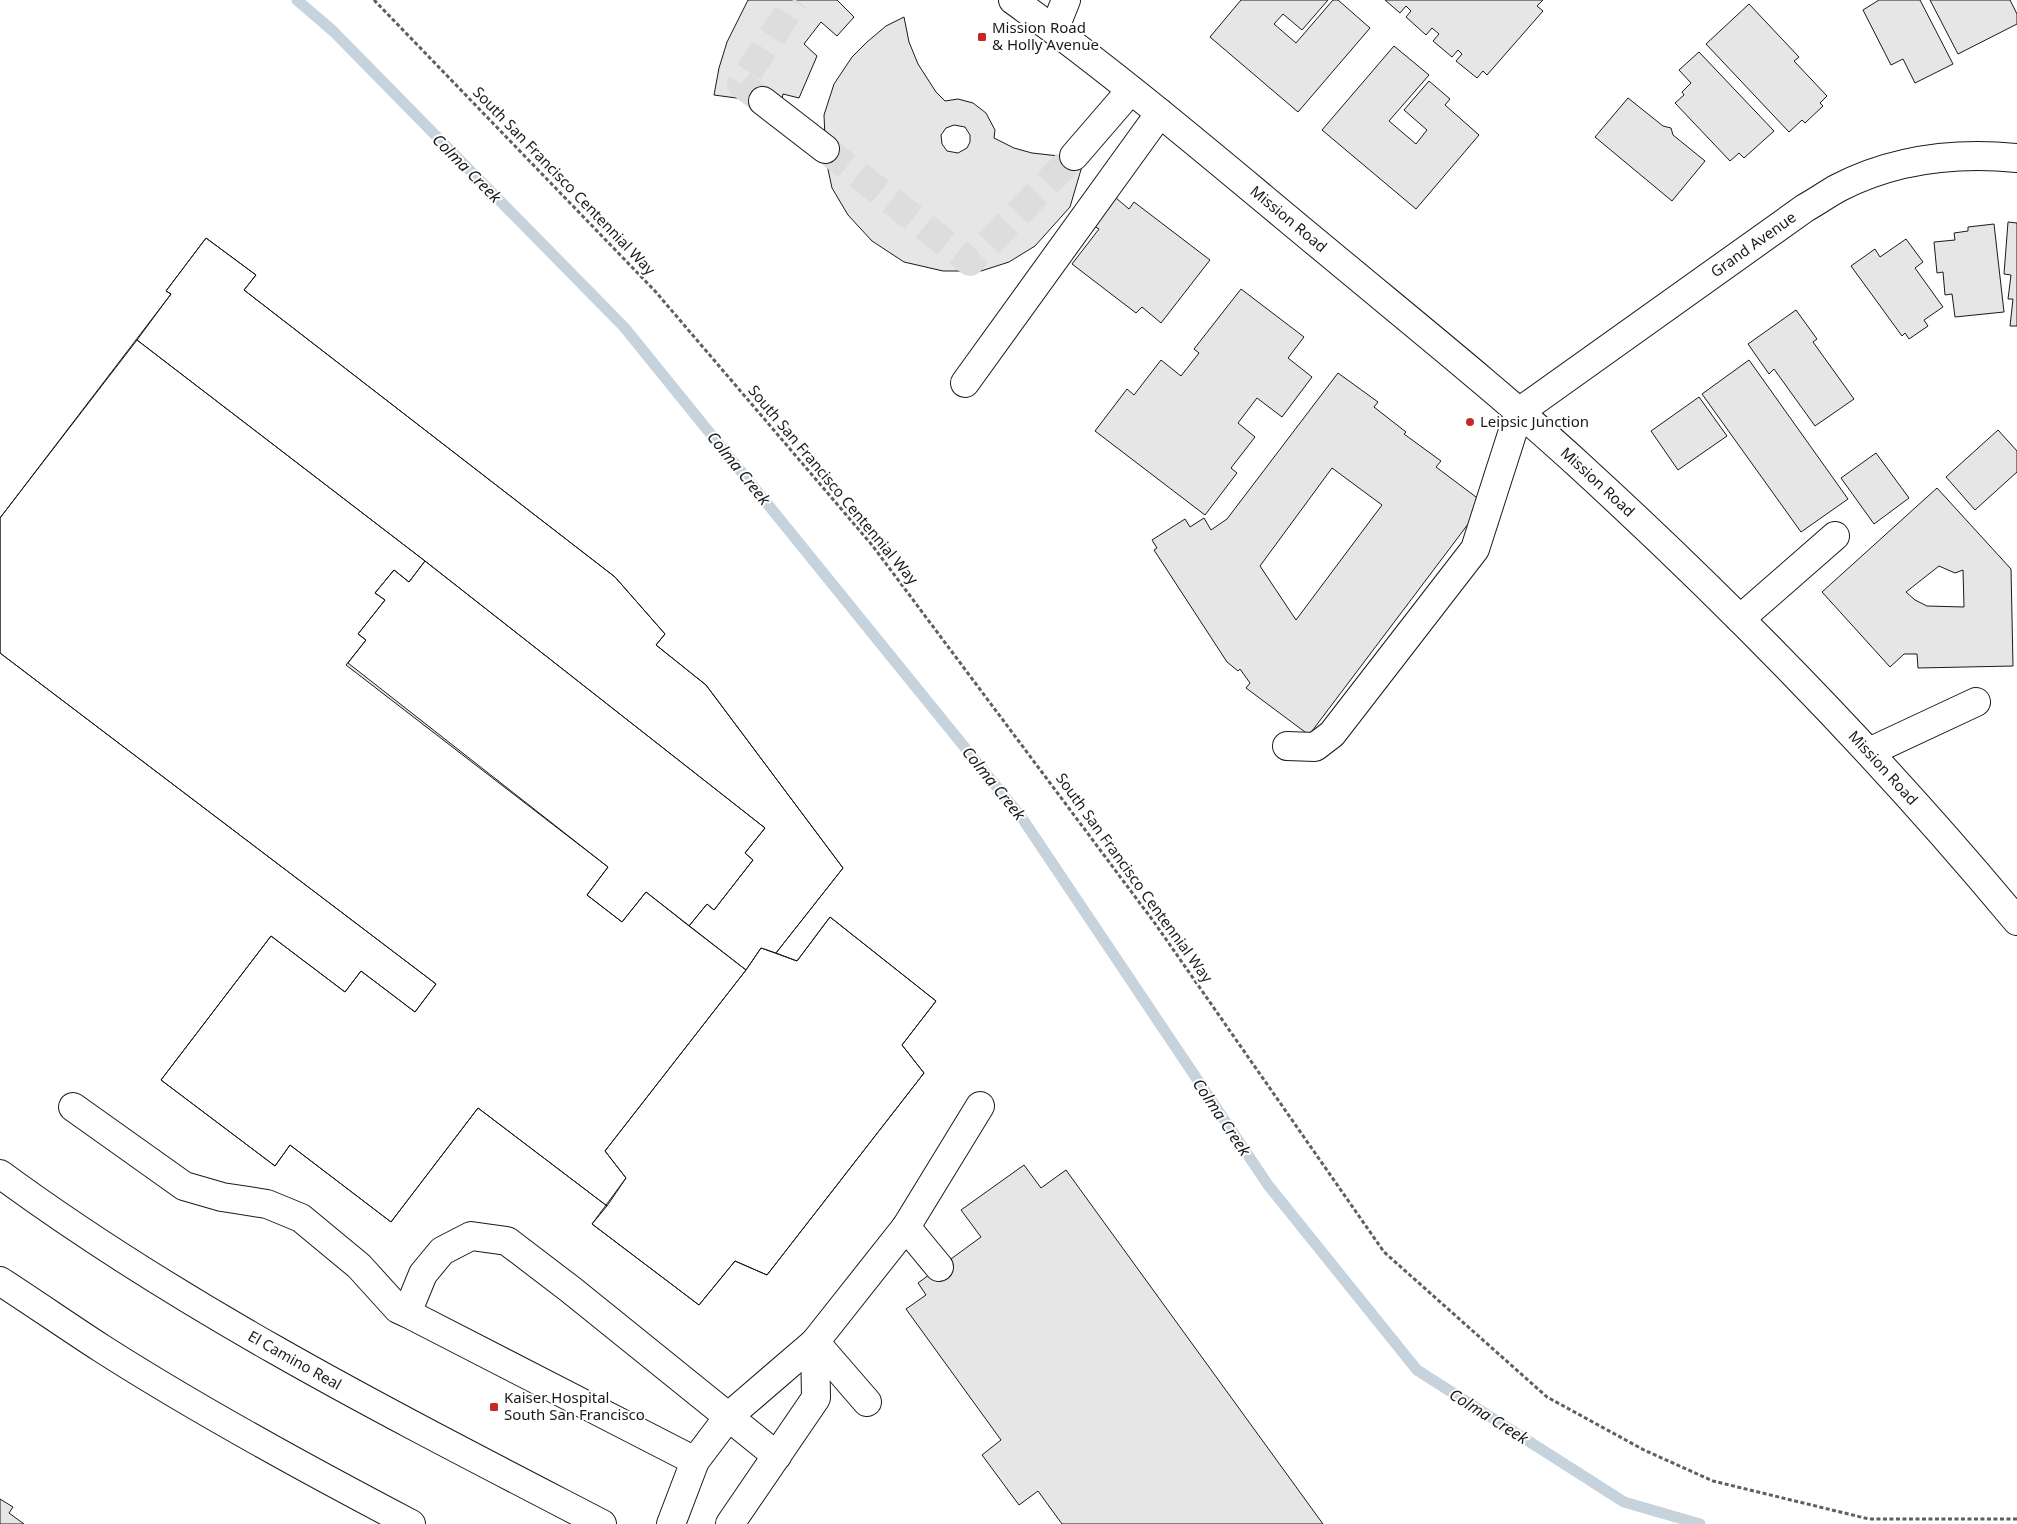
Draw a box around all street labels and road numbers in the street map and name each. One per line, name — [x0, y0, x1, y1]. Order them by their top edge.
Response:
street label: South San Francisco Centennial Way — [469, 82, 660, 279]
street label: Mission Road — [1246, 181, 1332, 256]
street label: Grand Avenue — [1706, 207, 1800, 281]
street label: South San Francisco Centennial Way — [744, 381, 923, 588]
street label: Mission Road — [1557, 442, 1640, 521]
street label: Mission Road — [1844, 726, 1923, 809]
street label: South San Francisco Centennial Way — [1052, 769, 1218, 986]
street label: El Camino Real — [245, 1325, 345, 1394]

